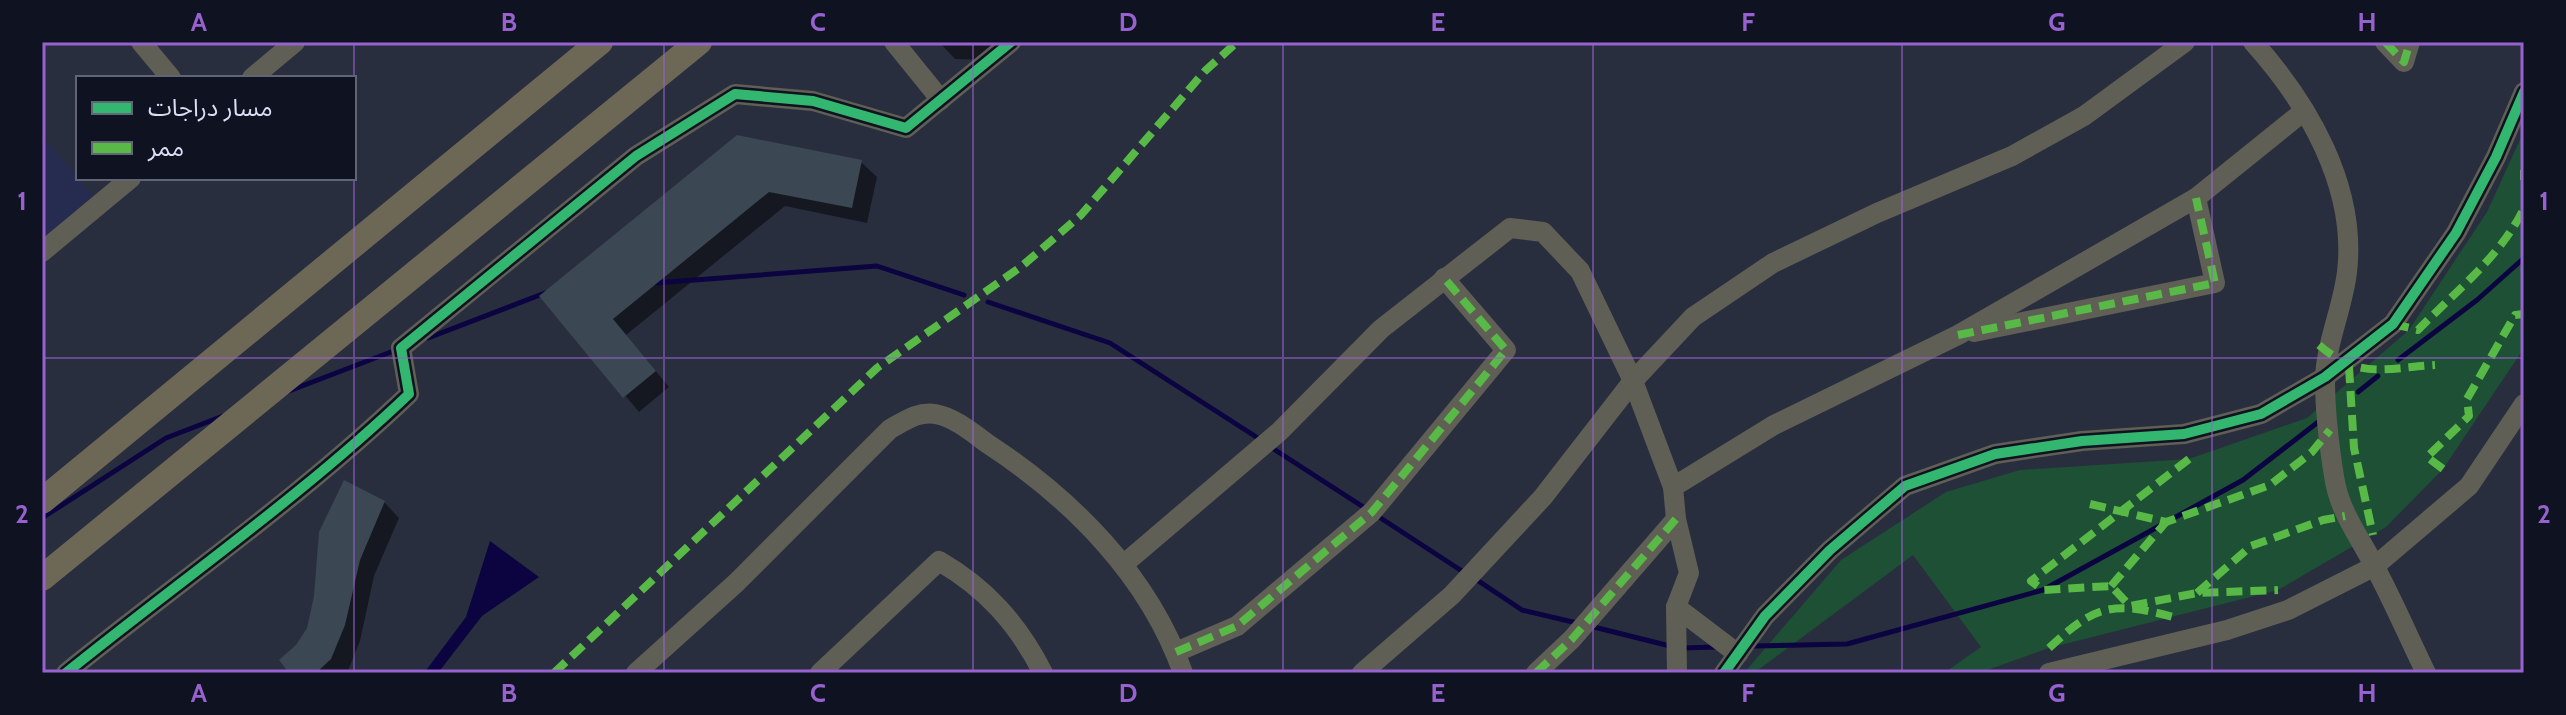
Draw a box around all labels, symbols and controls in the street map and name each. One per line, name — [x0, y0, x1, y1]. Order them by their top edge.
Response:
text: A — [191, 6, 208, 38]
text: B — [501, 6, 517, 38]
text: C — [810, 6, 826, 38]
text: D — [1119, 6, 1137, 38]
text: E — [1431, 6, 1445, 38]
text: F — [1741, 6, 1755, 38]
text: G — [2048, 6, 2066, 38]
text: H — [2358, 6, 2376, 38]
legend — [76, 76, 356, 180]
text: مسار دراجات — [148, 93, 273, 122]
text: ممر — [147, 133, 184, 162]
text: 1 — [17, 185, 27, 217]
text: 1 — [2539, 185, 2549, 217]
text: 2 — [15, 498, 29, 530]
text: 2 — [2537, 498, 2551, 530]
text: A — [191, 677, 208, 709]
text: B — [501, 677, 517, 709]
text: C — [810, 677, 826, 709]
text: D — [1119, 677, 1137, 709]
text: E — [1431, 677, 1445, 709]
text: F — [1741, 677, 1755, 709]
text: G — [2048, 677, 2066, 709]
text: H — [2358, 677, 2376, 709]

